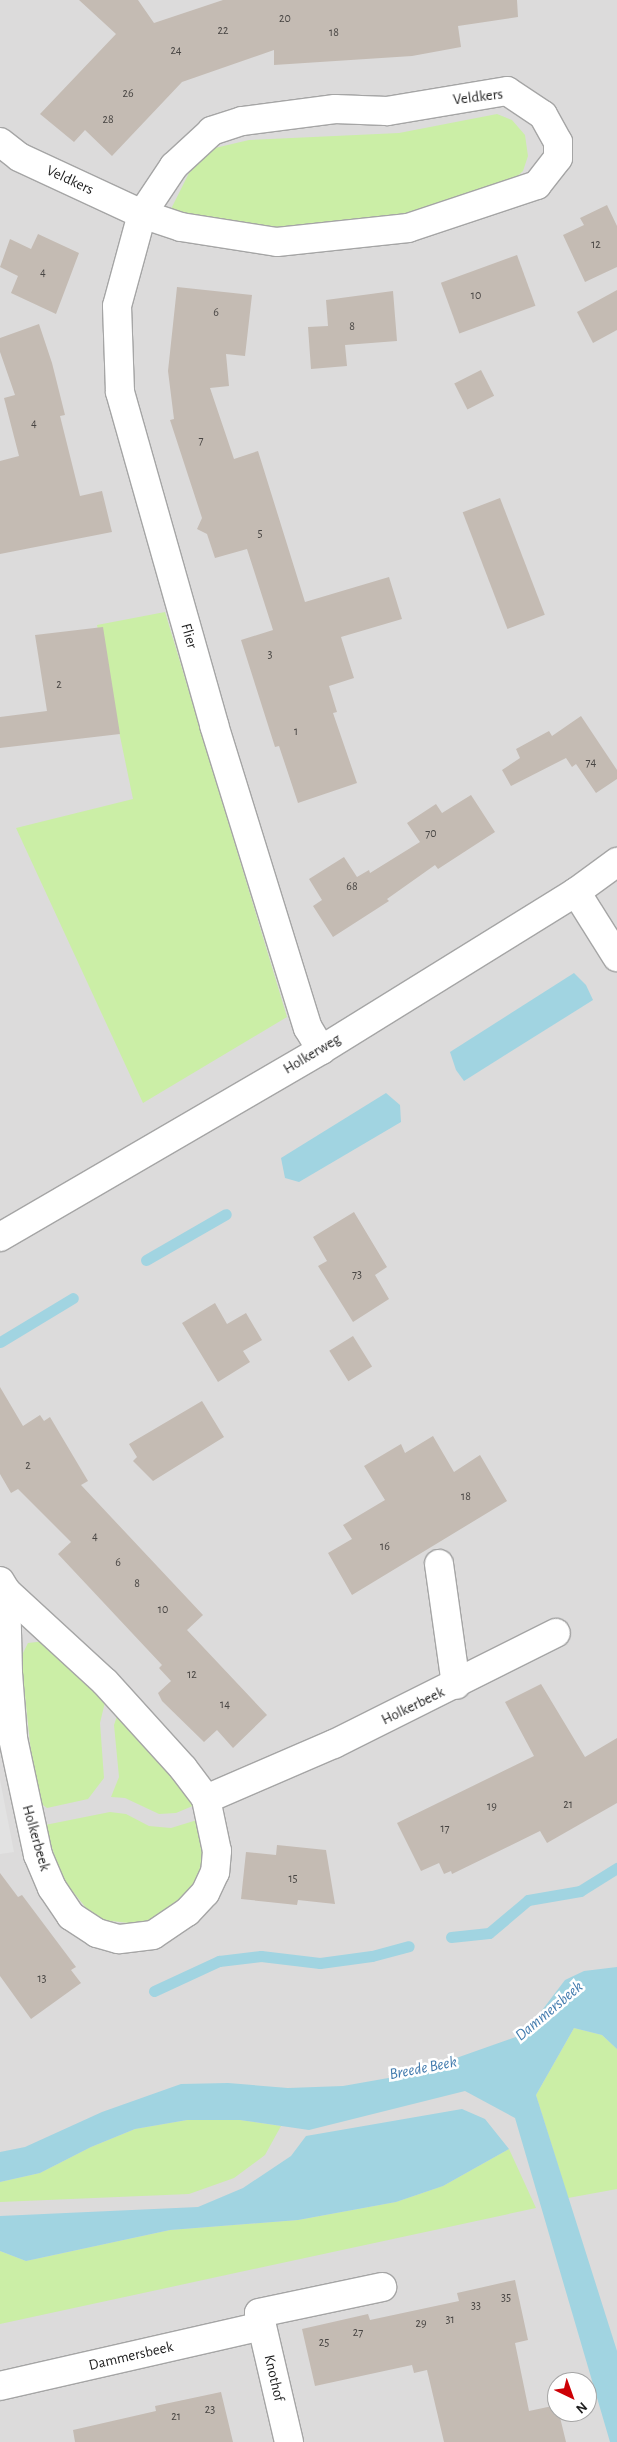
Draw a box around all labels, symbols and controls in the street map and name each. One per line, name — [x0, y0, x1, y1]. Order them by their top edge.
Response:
house number: 20 — [279, 12, 291, 26]
house number: 22 — [218, 24, 228, 38]
house number: 18 — [329, 26, 339, 40]
house number: 24 — [170, 44, 182, 58]
street label: Veldkers — [452, 85, 504, 109]
house number: 26 — [122, 87, 134, 101]
house number: 28 — [102, 113, 114, 127]
street label: Veldkers — [43, 161, 97, 199]
house number: 12 — [591, 238, 601, 252]
house number: 4 — [40, 266, 46, 280]
house number: 10 — [471, 289, 481, 303]
house number: 6 — [213, 306, 219, 320]
house number: 8 — [349, 320, 355, 334]
house number: 4 — [31, 417, 37, 431]
house number: 7 — [198, 434, 204, 448]
house number: 5 — [257, 527, 263, 541]
street label: Flier — [177, 621, 201, 651]
house number: 3 — [268, 648, 272, 662]
house number: 2 — [56, 678, 62, 692]
house number: 1 — [294, 725, 298, 739]
house number: 74 — [586, 756, 596, 770]
house number: 70 — [425, 827, 437, 841]
house number: 68 — [346, 880, 358, 894]
street label: Holkerweg — [280, 1030, 344, 1078]
house number: 73 — [352, 1268, 362, 1282]
house number: 2 — [25, 1459, 31, 1473]
house number: 18 — [461, 1490, 471, 1504]
house number: 4 — [92, 1530, 98, 1544]
house number: 16 — [380, 1540, 390, 1554]
house number: 6 — [115, 1556, 121, 1570]
house number: 8 — [134, 1577, 140, 1591]
house number: 10 — [158, 1603, 168, 1617]
house number: 12 — [187, 1668, 197, 1682]
street label: Holkerbeek — [379, 1683, 447, 1729]
house number: 14 — [220, 1698, 230, 1712]
house number: 21 — [563, 1798, 573, 1812]
house number: 19 — [487, 1800, 497, 1814]
street label: Holkerbeek — [18, 1803, 54, 1873]
house number: 17 — [440, 1822, 450, 1836]
house number: 15 — [288, 1872, 298, 1886]
house number: 13 — [37, 1972, 47, 1986]
water label: Dammersbeek — [511, 1977, 587, 2045]
water label: Breede Beek — [388, 2052, 458, 2084]
house number: 35 — [501, 2291, 511, 2305]
house number: 33 — [471, 2299, 481, 2313]
house number: 31 — [445, 2313, 455, 2327]
house number: 29 — [415, 2317, 427, 2331]
house number: 27 — [353, 2326, 363, 2340]
house number: 25 — [319, 2336, 329, 2350]
street label: Dammersbeek — [87, 2338, 175, 2374]
street label: Knothof — [260, 2353, 288, 2403]
north arrow — [547, 2372, 597, 2422]
text: N — [573, 2399, 590, 2416]
house number: 23 — [205, 2403, 215, 2417]
house number: 21 — [171, 2410, 181, 2424]

